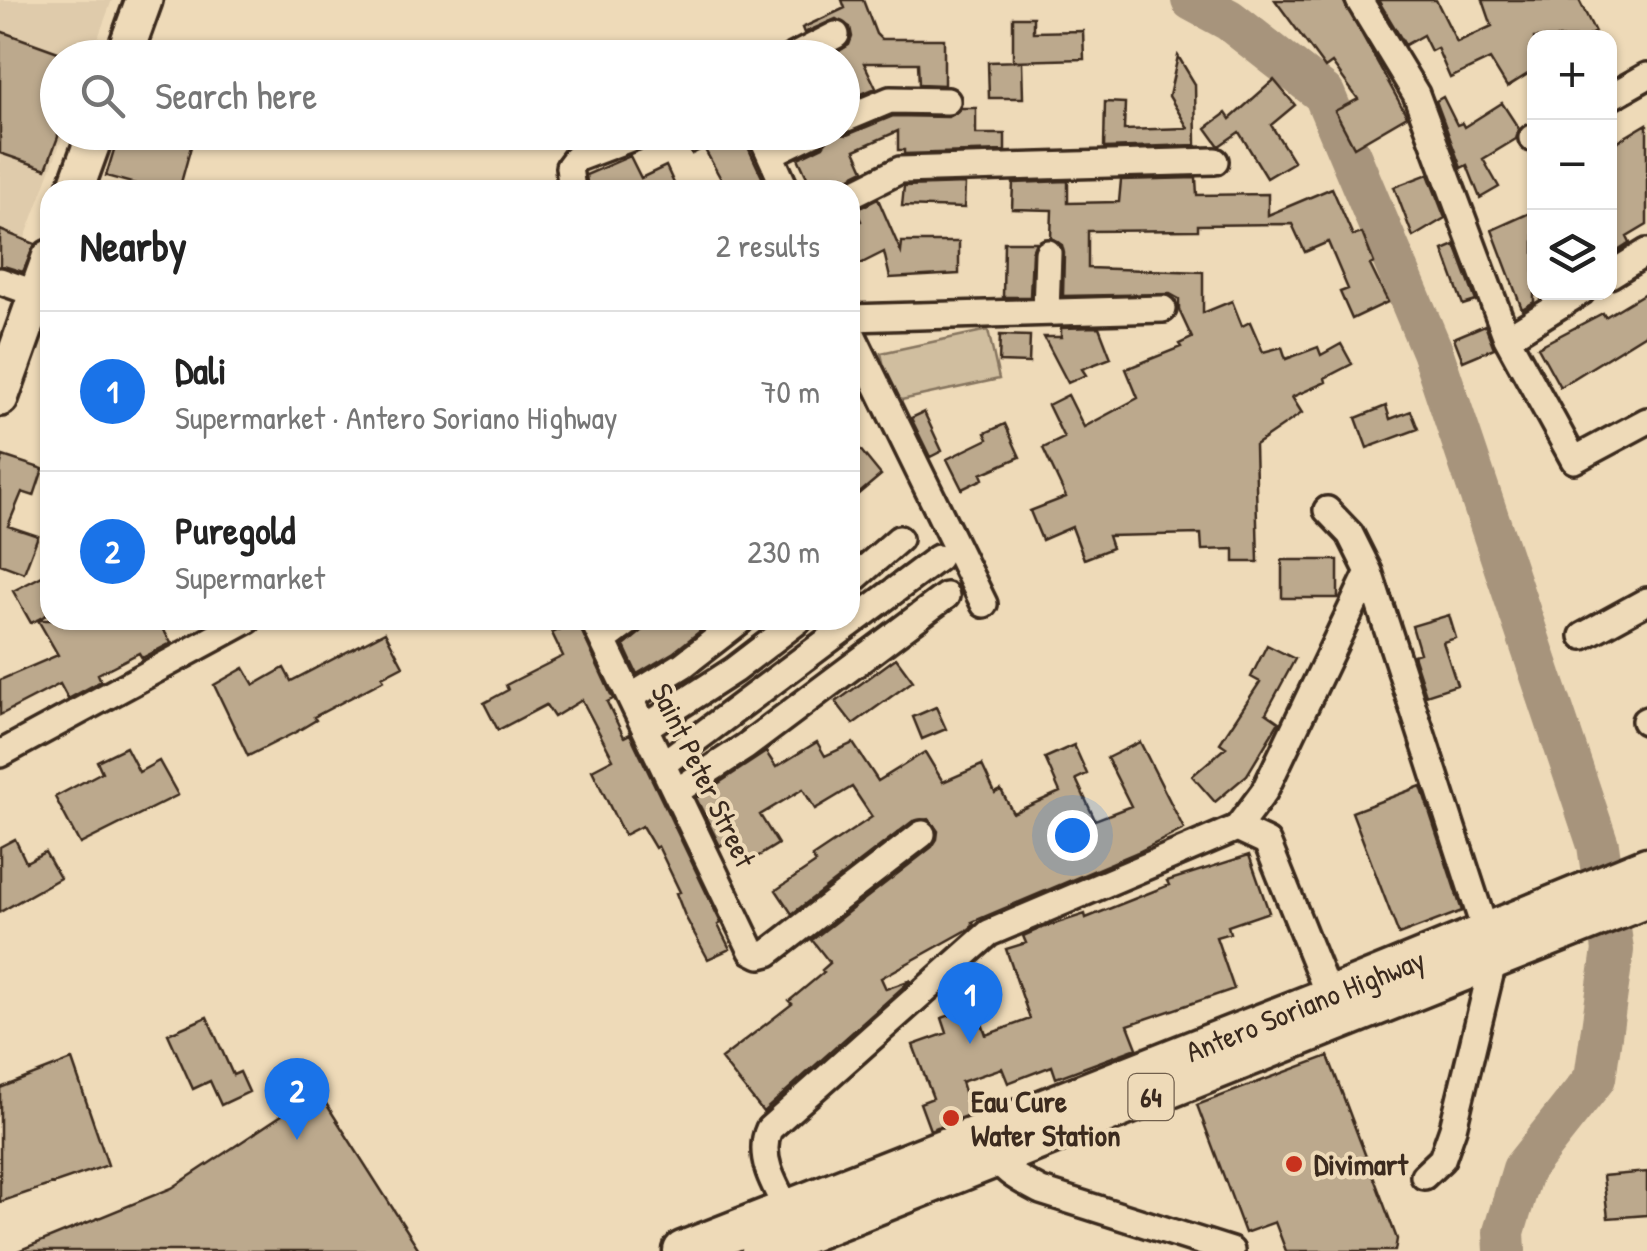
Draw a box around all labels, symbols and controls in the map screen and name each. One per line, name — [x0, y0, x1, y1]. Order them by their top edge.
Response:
map controls — [1527, 30, 1617, 300]
button: + — [1527, 30, 1617, 120]
search box — [40, 40, 860, 150]
icon: search — [75, 68, 130, 123]
text: Search here — [155, 69, 317, 121]
button: − — [1527, 120, 1617, 210]
button: layers — [1527, 210, 1617, 300]
text: Nearby — [80, 217, 187, 274]
text: 2 results — [716, 224, 820, 267]
text: Dali — [175, 344, 227, 396]
text: 1 — [107, 370, 118, 413]
text: 70 m — [761, 370, 820, 413]
text: Supermarket · Antero Soriano Highway — [175, 396, 617, 439]
text: Puregold — [175, 504, 295, 556]
text: 2 — [105, 530, 120, 573]
text: 230 m — [747, 530, 820, 573]
text: Supermarket — [175, 556, 325, 599]
street label: Saint Peter Street — [642, 676, 766, 874]
your location — [1047, 810, 1098, 861]
street label: Antero Soriano Highway — [1180, 939, 1430, 1071]
pin: 1 — [938, 962, 1002, 1044]
pin: 2 — [264, 1058, 330, 1140]
road number: 64 — [1128, 1074, 1174, 1120]
place label: Eau Cure Water Station — [971, 1081, 1121, 1155]
marker: Eau Cure Water Station — [940, 1107, 962, 1129]
place label: Divimart — [1314, 1144, 1409, 1184]
marker: Divimart — [1283, 1153, 1305, 1175]

